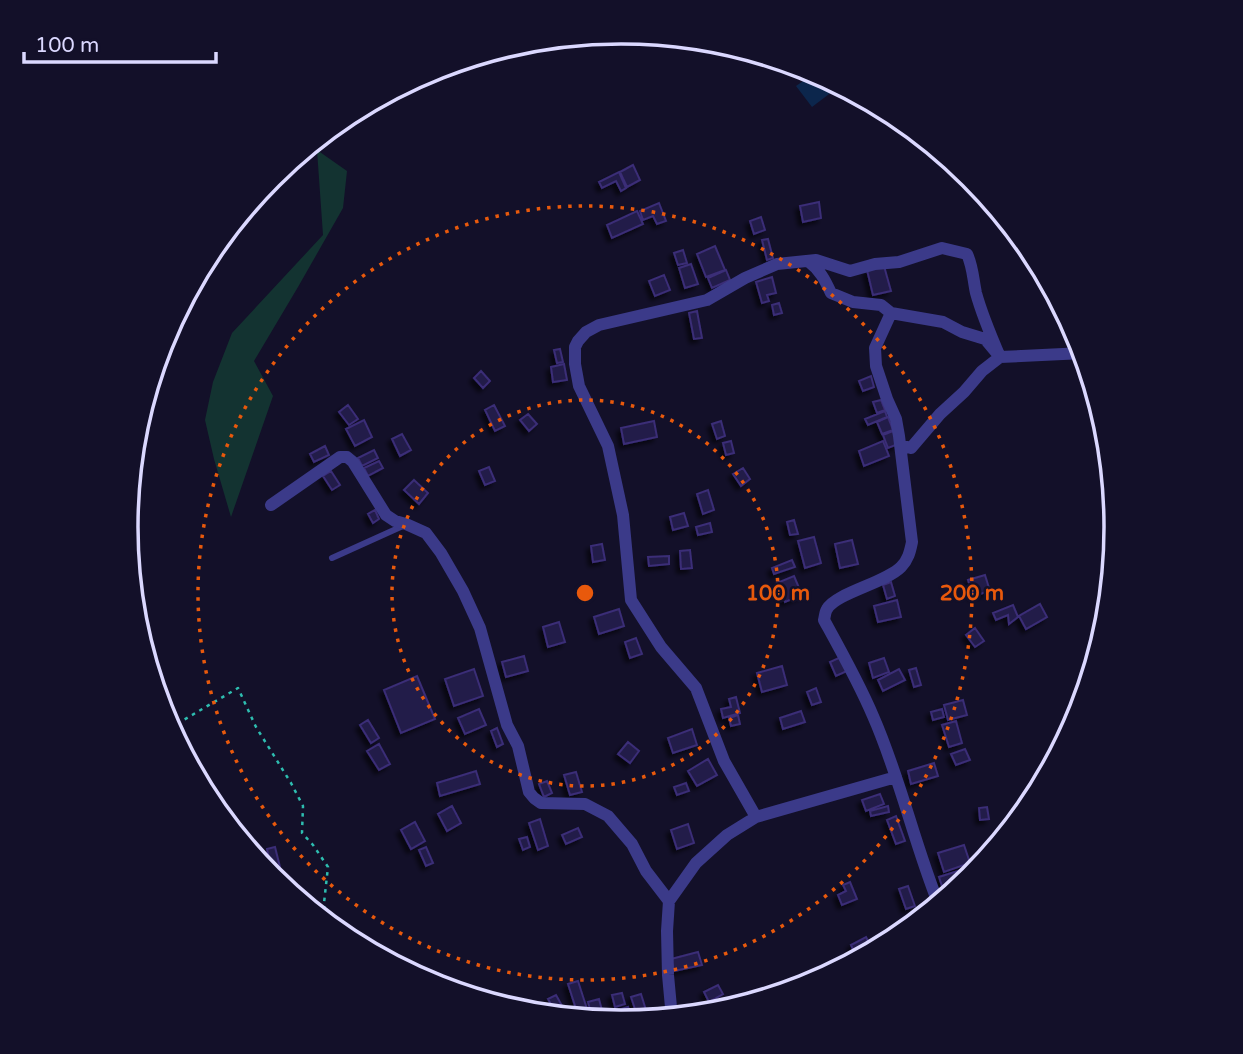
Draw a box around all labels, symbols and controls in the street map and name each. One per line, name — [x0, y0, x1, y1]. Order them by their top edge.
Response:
scale bar — [24, 21, 217, 65]
text: 100 m — [35, 33, 99, 58]
centre of rings — [573, 581, 597, 605]
text: 100 m — [746, 581, 810, 606]
text: 200 m — [940, 581, 1004, 606]

